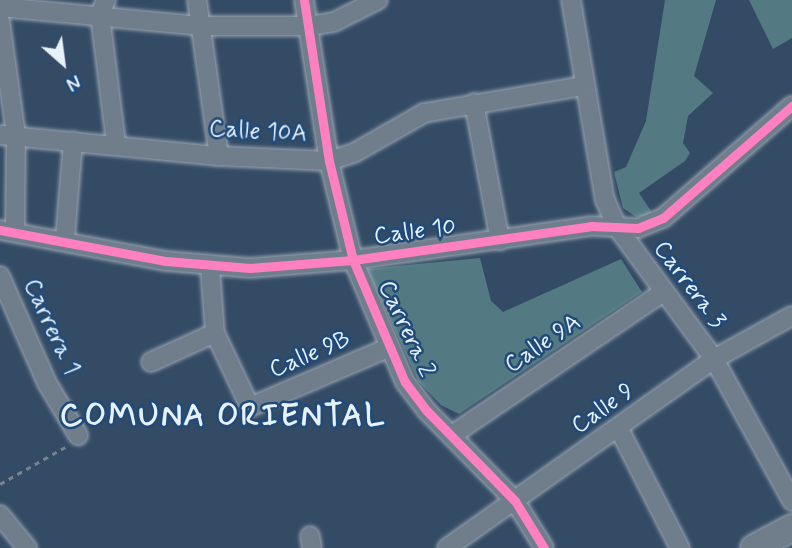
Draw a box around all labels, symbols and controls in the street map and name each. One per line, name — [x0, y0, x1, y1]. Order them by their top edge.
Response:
north arrow — [28, 28, 98, 98]
text: N — [62, 68, 85, 96]
street label: Calle 10A — [208, 115, 308, 149]
street label: Calle 10 — [372, 213, 458, 251]
street label: Carrera 3 — [647, 235, 731, 335]
street label: Carrera 1 — [16, 275, 86, 379]
street label: Carrera 2 — [371, 276, 441, 382]
street label: Calle 9A — [499, 308, 587, 380]
street label: Calle 9B — [265, 325, 355, 385]
street label: Calle 9 — [566, 377, 640, 441]
district label: COMUNA ORIENTAL — [59, 397, 387, 435]

